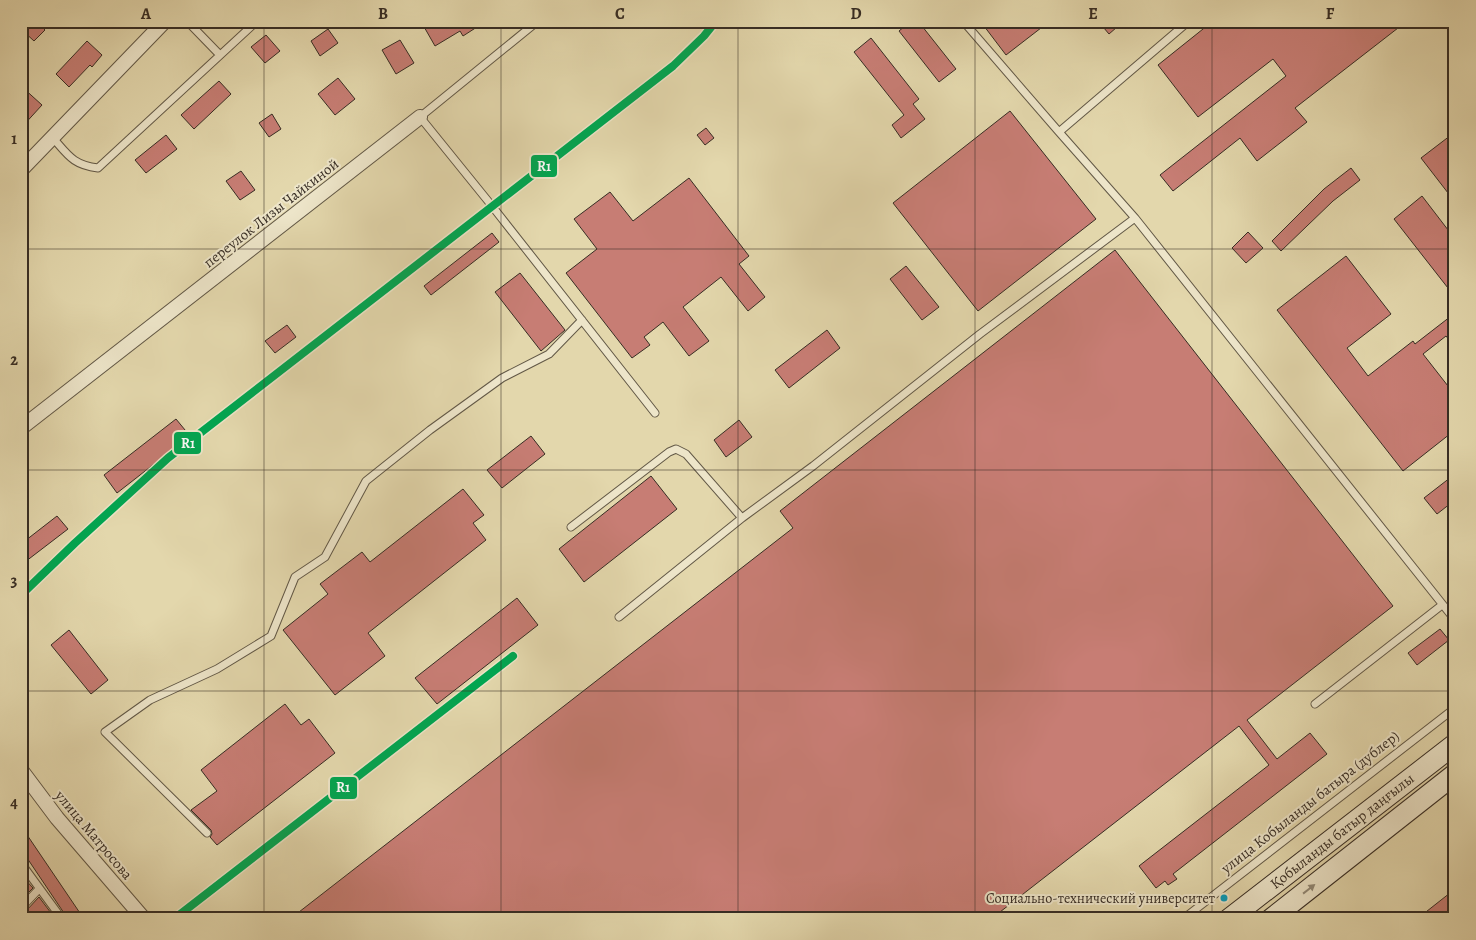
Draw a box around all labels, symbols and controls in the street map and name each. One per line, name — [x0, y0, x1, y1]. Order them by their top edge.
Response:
text: A — [140, 3, 152, 25]
text: B — [378, 3, 388, 25]
text: C — [615, 3, 625, 25]
text: D — [850, 3, 862, 25]
text: E — [1088, 3, 1098, 25]
text: F — [1326, 3, 1335, 25]
text: 1 — [11, 128, 17, 150]
street label: переулок Лизы Чайкиной — [199, 154, 343, 272]
line badge: R1 — [530, 154, 558, 178]
text: R1 — [537, 157, 551, 176]
text: 2 — [10, 349, 18, 371]
line badge: R1 — [173, 431, 202, 455]
text: R1 — [181, 434, 195, 453]
text: 3 — [11, 570, 18, 592]
street label: улица Кобыланды батыра (дублер) — [1216, 726, 1403, 879]
street label: Қобыланды батыр даңғылы — [1266, 768, 1418, 894]
line badge: R1 — [329, 776, 358, 800]
text: R1 — [336, 778, 350, 797]
street label: улица Матросова — [50, 785, 137, 884]
text: 4 — [10, 792, 18, 814]
one-way arrow — [1302, 883, 1315, 894]
place label: Социально-технический университет — [986, 889, 1215, 908]
marker: Социально-технический университет — [1219, 893, 1229, 903]

